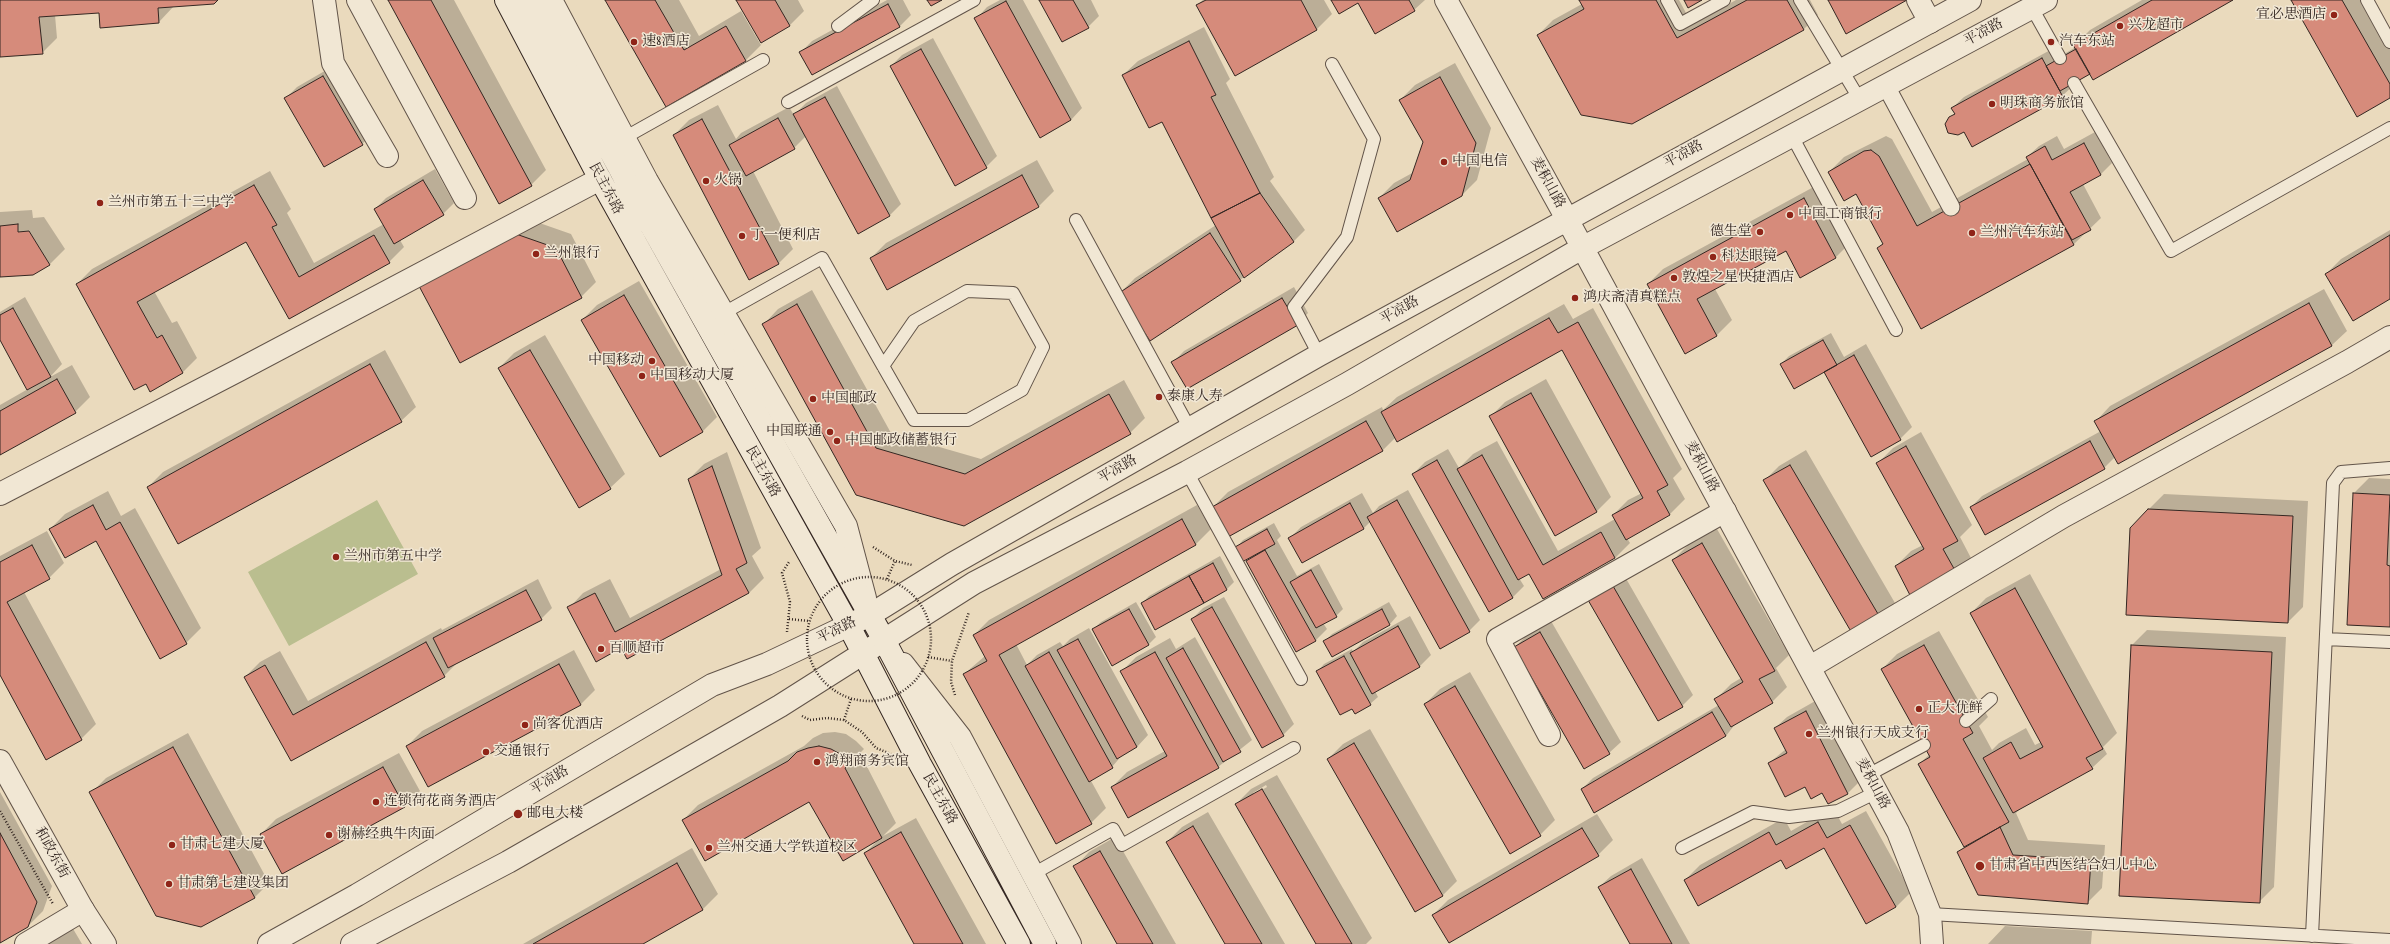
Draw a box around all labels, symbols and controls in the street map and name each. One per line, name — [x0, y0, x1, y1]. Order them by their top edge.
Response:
place label: 宜必思酒店 — [2256, 7, 2326, 23]
marker: 宜必思酒店 — [2329, 10, 2339, 20]
street label: 平凉路 — [1962, 16, 2006, 50]
place label: 兴龙超市 — [2128, 18, 2184, 34]
marker: 兴龙超市 — [2115, 21, 2125, 31]
place label: 速8酒店 — [642, 34, 689, 50]
place label: 汽车东站 — [2059, 34, 2115, 50]
marker: 速8酒店 — [629, 37, 639, 47]
marker: 汽车东站 — [2046, 37, 2056, 47]
place label: 明珠商务旅馆 — [2000, 96, 2084, 112]
marker: 明珠商务旅馆 — [1987, 99, 1997, 109]
street label: 平凉路 — [1662, 138, 1706, 172]
place label: 中国电信 — [1452, 154, 1508, 170]
street label: 麦积山路 — [1526, 154, 1568, 212]
marker: 中国电信 — [1439, 157, 1449, 167]
street label: 民主东路 — [584, 160, 626, 218]
place label: 火锅 — [714, 173, 742, 189]
marker: 火锅 — [701, 176, 711, 186]
place label: 兰州市第五十三中学 — [108, 195, 234, 211]
marker: 兰州市第五十三中学 — [95, 198, 105, 208]
place label: 中国工商银行 — [1798, 207, 1882, 223]
marker: 中国工商银行 — [1785, 210, 1795, 220]
place label: 德生堂 — [1710, 224, 1752, 240]
place label: 兰州汽车东站 — [1980, 225, 2064, 241]
marker: 德生堂 — [1755, 227, 1765, 237]
place label: 丁一便利店 — [750, 228, 820, 244]
marker: 兰州汽车东站 — [1967, 228, 1977, 238]
marker: 丁一便利店 — [737, 231, 747, 241]
place label: 兰州银行 — [544, 246, 600, 262]
marker: 兰州银行 — [531, 249, 541, 259]
place label: 科达眼镜 — [1721, 249, 1777, 265]
marker: 科达眼镜 — [1708, 252, 1718, 262]
place label: 敦煌之星快捷酒店 — [1682, 270, 1794, 286]
marker: 敦煌之星快捷酒店 — [1669, 273, 1679, 283]
place label: 鸿庆斋清真糕点 — [1583, 290, 1681, 306]
street label: 平凉路 — [1378, 293, 1422, 329]
marker: 鸿庆斋清真糕点 — [1570, 293, 1580, 303]
place label: 中国移动 — [588, 353, 644, 369]
marker: 中国移动 — [647, 356, 657, 366]
place label: 中国移动大厦 — [650, 368, 734, 384]
marker: 中国移动大厦 — [637, 371, 647, 381]
place label: 泰康人寿 — [1167, 389, 1223, 405]
place label: 中国邮政 — [821, 391, 877, 407]
marker: 泰康人寿 — [1154, 392, 1164, 402]
marker: 中国邮政 — [808, 394, 818, 404]
place label: 中国联通 — [766, 424, 822, 440]
marker: 中国联通 — [825, 427, 835, 437]
place label: 中国邮政储蓄银行 — [845, 433, 957, 449]
marker: 中国邮政储蓄银行 — [832, 436, 842, 446]
street label: 麦积山路 — [1680, 438, 1722, 496]
street label: 民主东路 — [741, 443, 783, 501]
street label: 平凉路 — [1096, 452, 1140, 488]
place label: 兰州市第五中学 — [344, 549, 442, 565]
marker: 兰州市第五中学 — [331, 552, 341, 562]
street label: 平凉路 — [814, 614, 860, 648]
place label: 百顺超市 — [609, 641, 665, 657]
marker: 百顺超市 — [596, 644, 606, 654]
place label: 正大优鲜 — [1927, 701, 1983, 717]
marker: 正大优鲜 — [1914, 704, 1924, 714]
place label: 尚客优酒店 — [533, 717, 603, 733]
marker: 尚客优酒店 — [520, 720, 530, 730]
place label: 兰州银行天成支行 — [1817, 726, 1929, 742]
marker: 兰州银行天成支行 — [1804, 729, 1814, 739]
place label: 交通银行 — [494, 744, 550, 760]
marker: 交通银行 — [481, 747, 491, 757]
place label: 鸿翔商务宾馆 — [825, 754, 909, 770]
street label: 麦积山路 — [1851, 755, 1893, 813]
marker: 鸿翔商务宾馆 — [812, 757, 822, 767]
street label: 平凉路 — [528, 763, 572, 799]
street label: 民主东路 — [918, 770, 960, 828]
place label: 连锁荷花商务酒店 — [384, 794, 496, 810]
marker: 连锁荷花商务酒店 — [371, 797, 381, 807]
place label: 邮电大楼 — [527, 806, 583, 822]
marker: 邮电大楼 — [512, 808, 524, 820]
street label: 和政东街 — [30, 824, 72, 882]
place label: 谢赫经典牛肉面 — [337, 827, 435, 843]
marker: 谢赫经典牛肉面 — [324, 830, 334, 840]
place label: 甘肃七建大厦 — [180, 837, 264, 853]
marker: 甘肃七建大厦 — [167, 840, 177, 850]
place label: 兰州交通大学铁道校区 — [717, 840, 857, 856]
marker: 兰州交通大学铁道校区 — [704, 843, 714, 853]
place label: 甘肃省中西医结合妇儿中心 — [1989, 858, 2157, 874]
marker: 甘肃省中西医结合妇儿中心 — [1974, 860, 1986, 872]
place label: 甘肃第七建设集团 — [177, 876, 289, 892]
marker: 甘肃第七建设集团 — [164, 879, 174, 889]

